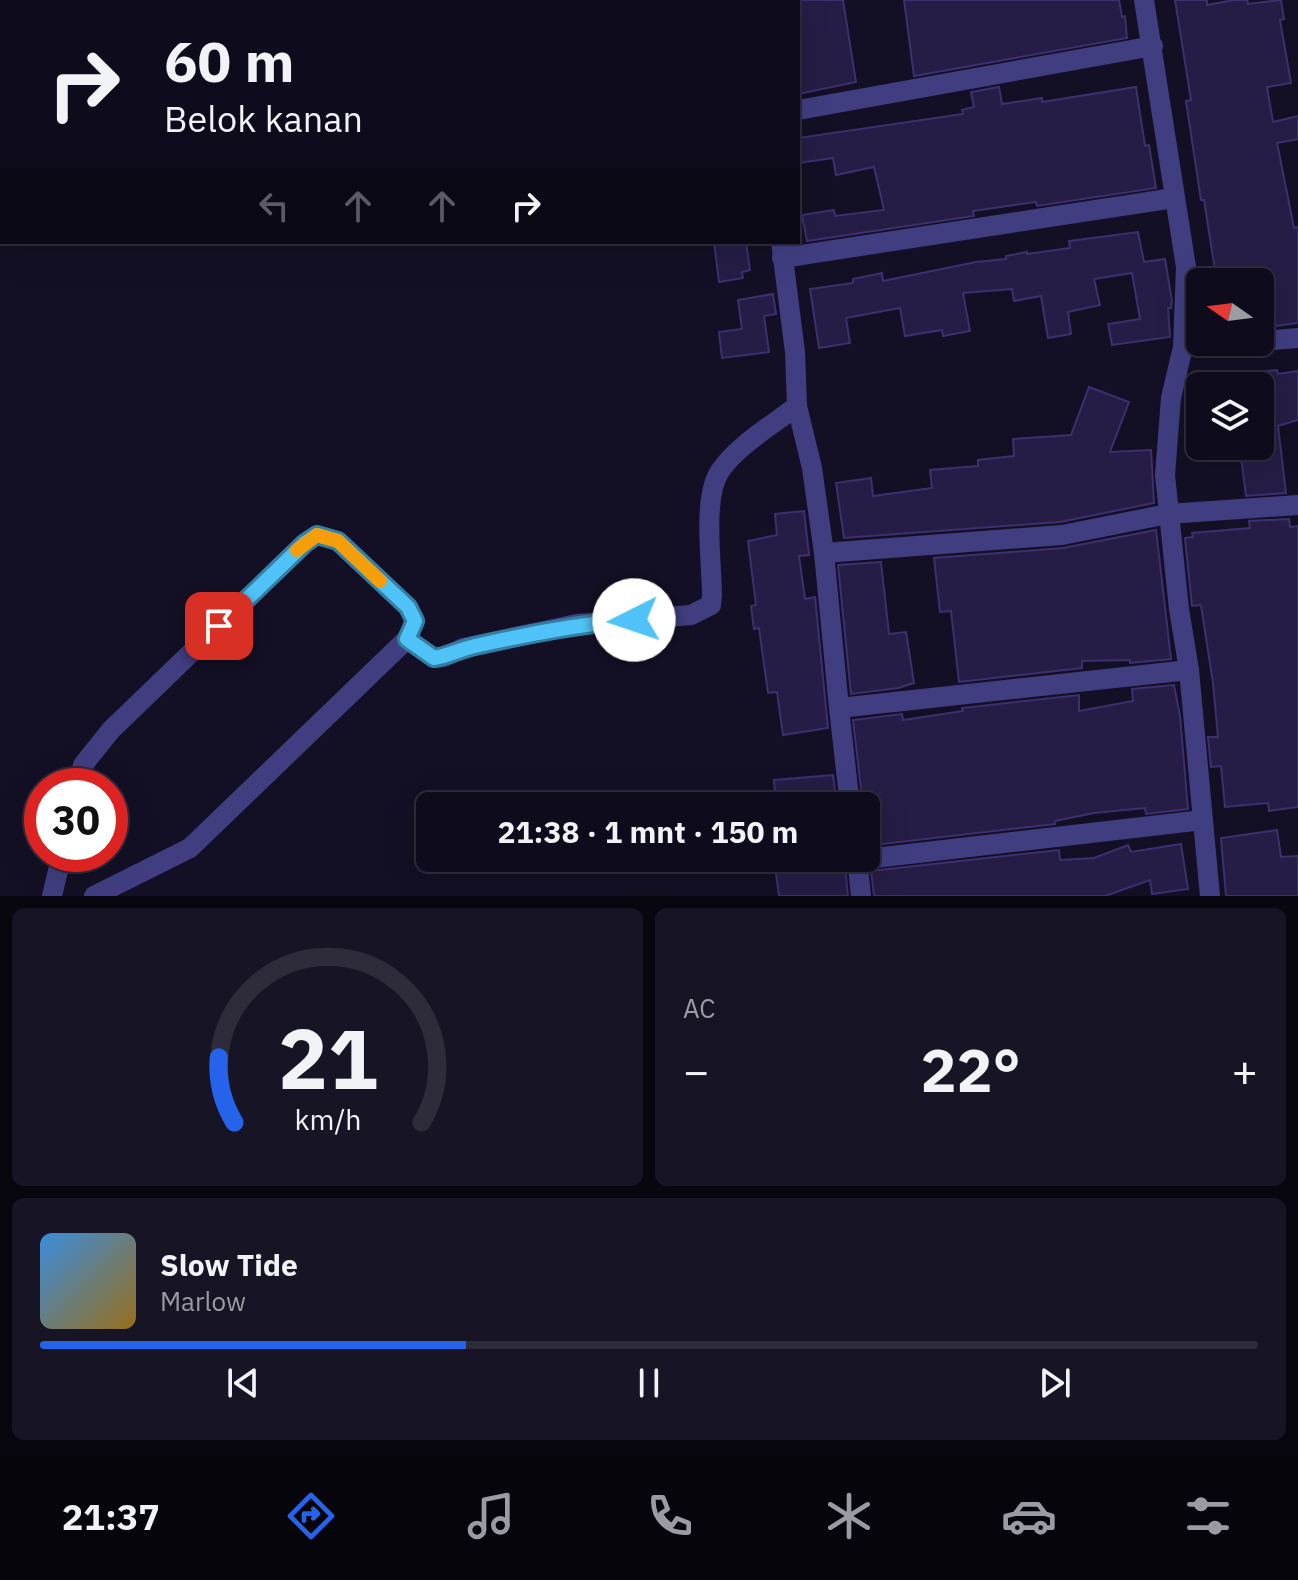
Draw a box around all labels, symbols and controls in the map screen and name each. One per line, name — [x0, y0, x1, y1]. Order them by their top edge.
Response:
text: 60 m — [164, 25, 294, 97]
icon: right — [32, 32, 136, 136]
text: Belok kanan — [164, 95, 363, 142]
icon: left — [252, 184, 296, 228]
icon: ahead — [336, 184, 380, 228]
icon: ahead — [420, 184, 464, 228]
icon: right — [504, 184, 548, 228]
north arrow — [1186, 268, 1274, 356]
map controls — [1186, 268, 1274, 460]
button: layers — [1186, 372, 1274, 460]
position arrow — [592, 578, 676, 662]
pin — [185, 592, 253, 660]
icon: arrive — [197, 604, 241, 648]
speed limit sign: 30 — [24, 768, 128, 872]
text: 21:38 · 1 mnt · 150 m — [498, 812, 798, 851]
text: AC — [683, 991, 715, 1025]
text: 21 — [278, 1004, 377, 1112]
text: 22° — [920, 1030, 1021, 1109]
text: − — [683, 1042, 709, 1099]
text: + — [1232, 1042, 1258, 1099]
text: km/h — [294, 1101, 361, 1138]
text: Slow Tide — [160, 1245, 298, 1284]
text: Marlow — [160, 1284, 246, 1318]
icon: previous — [221, 1361, 265, 1405]
icon: pause — [627, 1361, 671, 1405]
icon: next — [1033, 1361, 1077, 1405]
icon: directions — [283, 1488, 339, 1544]
icon: music — [463, 1488, 519, 1544]
icon: phone — [642, 1488, 698, 1544]
icon: climate — [821, 1488, 877, 1544]
icon: car — [1001, 1488, 1057, 1544]
icon: filters — [1180, 1488, 1236, 1544]
text: 21:37 — [62, 1493, 160, 1540]

